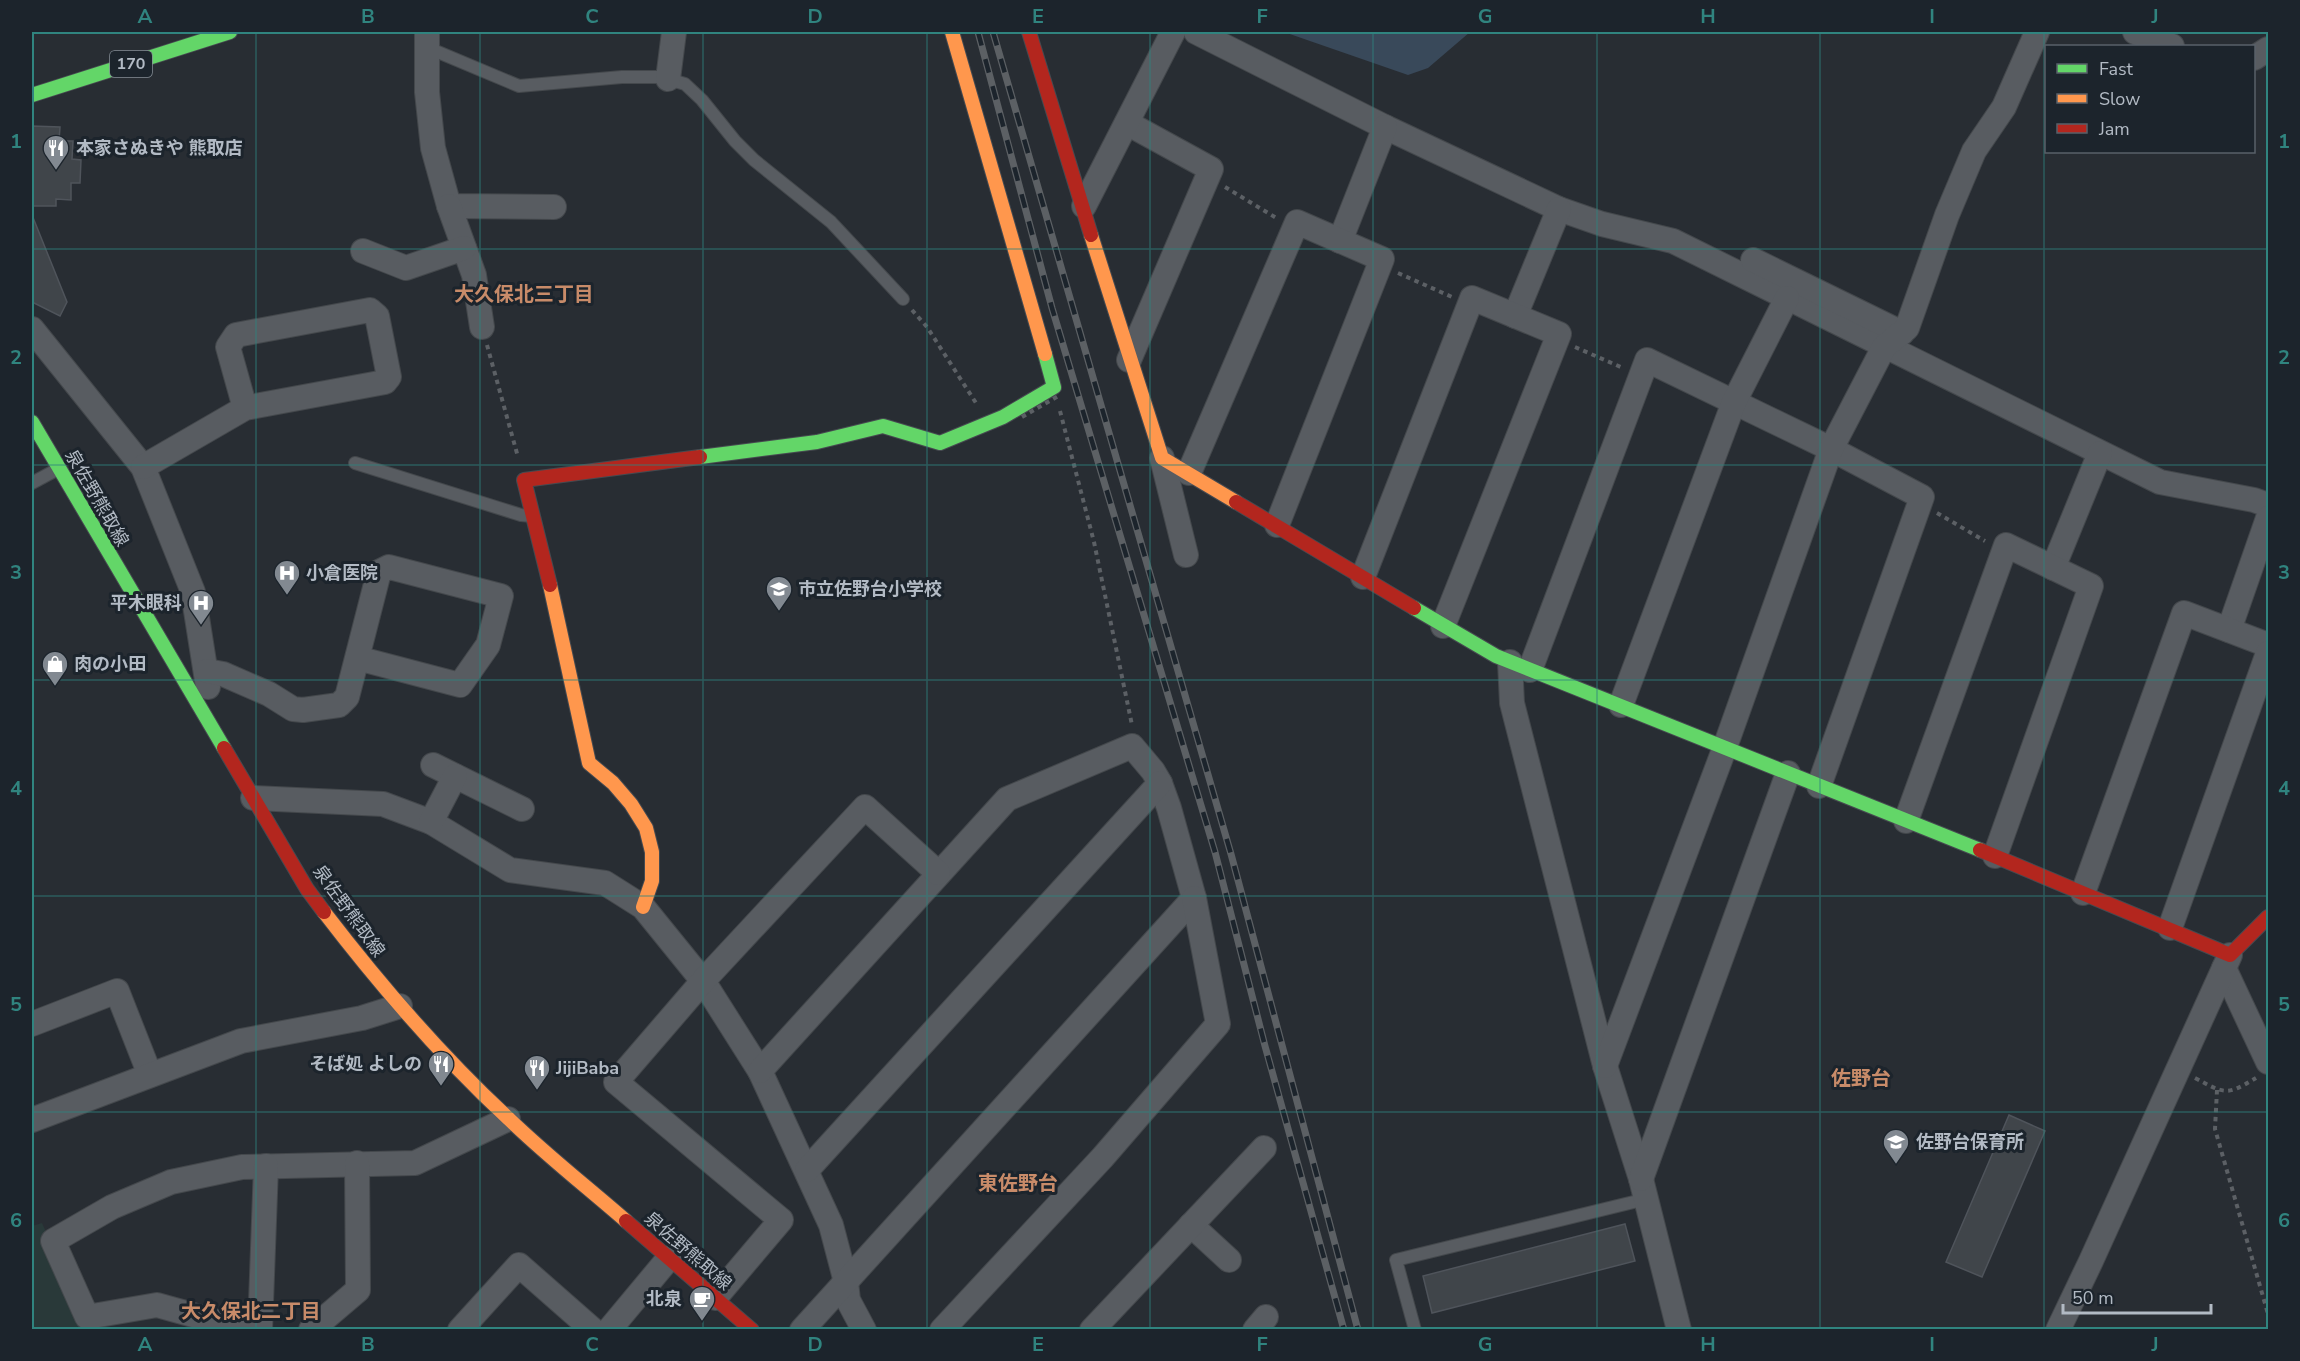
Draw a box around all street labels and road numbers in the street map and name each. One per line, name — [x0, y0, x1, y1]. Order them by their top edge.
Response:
road number: 170 — [110, 51, 152, 77]
street label: 泉佐野熊取線 — [60, 445, 134, 551]
street label: 泉佐野熊取線 — [308, 860, 390, 962]
street label: 泉佐野熊取線 — [639, 1207, 737, 1295]

